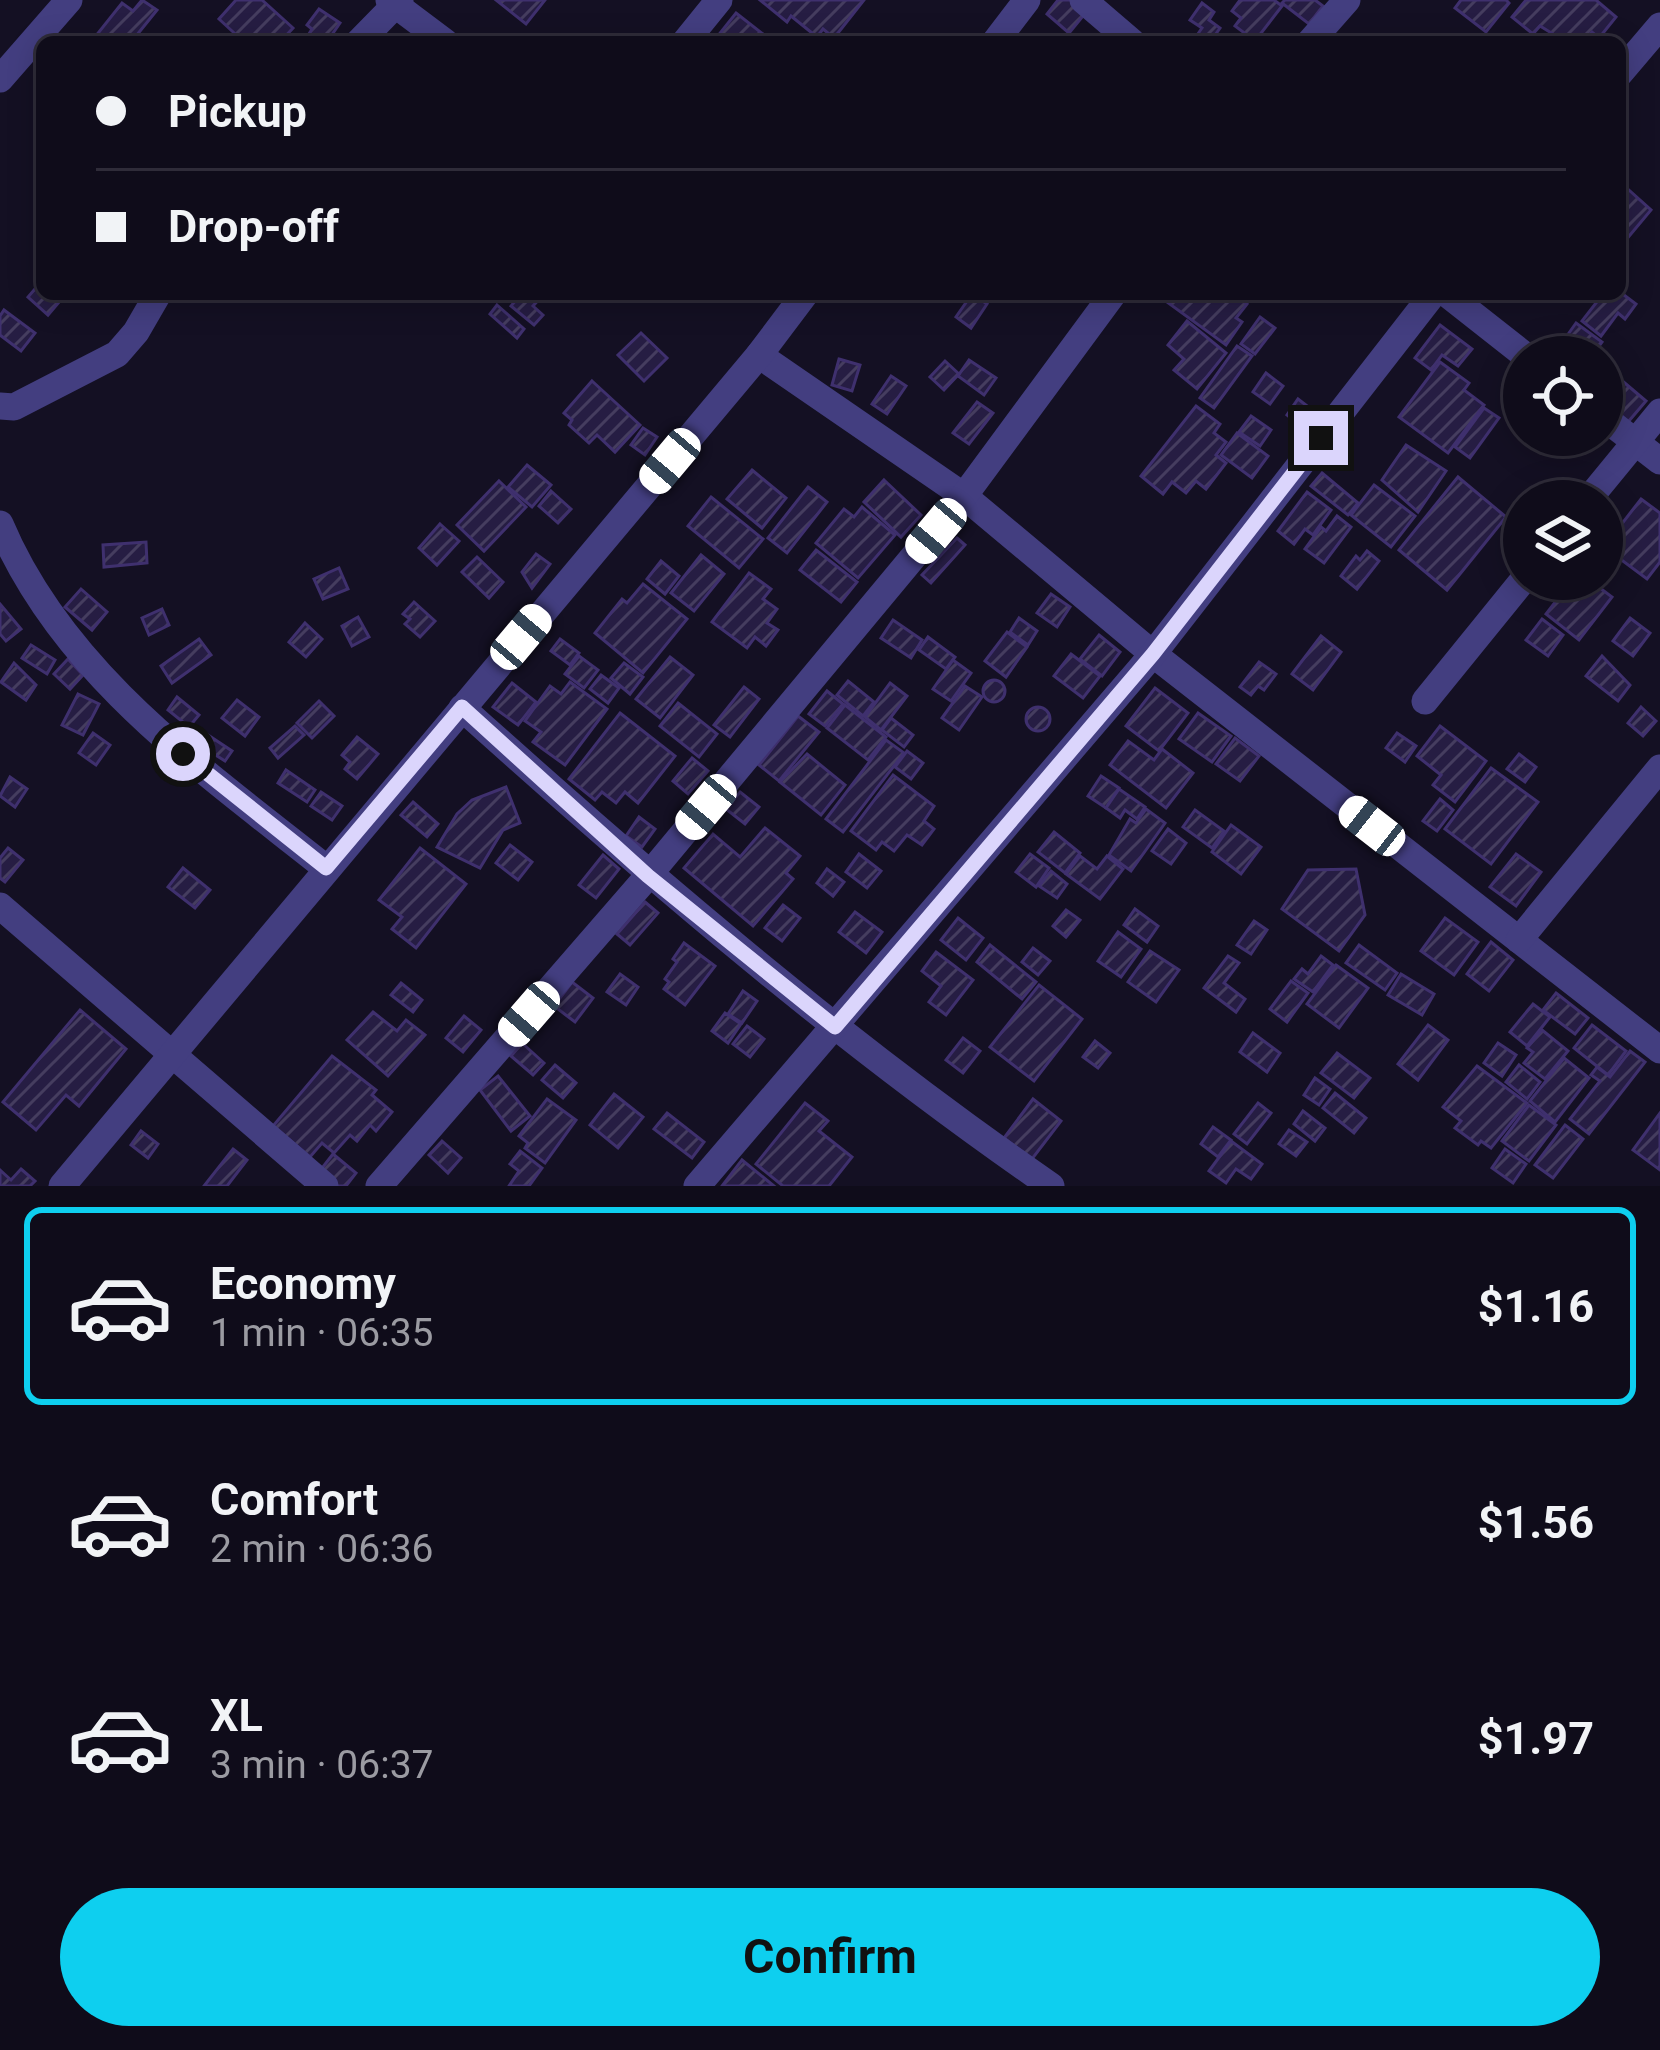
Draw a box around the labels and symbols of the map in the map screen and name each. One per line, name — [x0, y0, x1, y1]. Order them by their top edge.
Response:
route end — [1294, 411, 1348, 465]
car — [633, 422, 707, 500]
car — [899, 492, 973, 570]
car — [484, 598, 558, 676]
route start — [156, 727, 210, 781]
car — [669, 768, 743, 846]
car — [1333, 790, 1411, 862]
car — [492, 975, 566, 1053]

